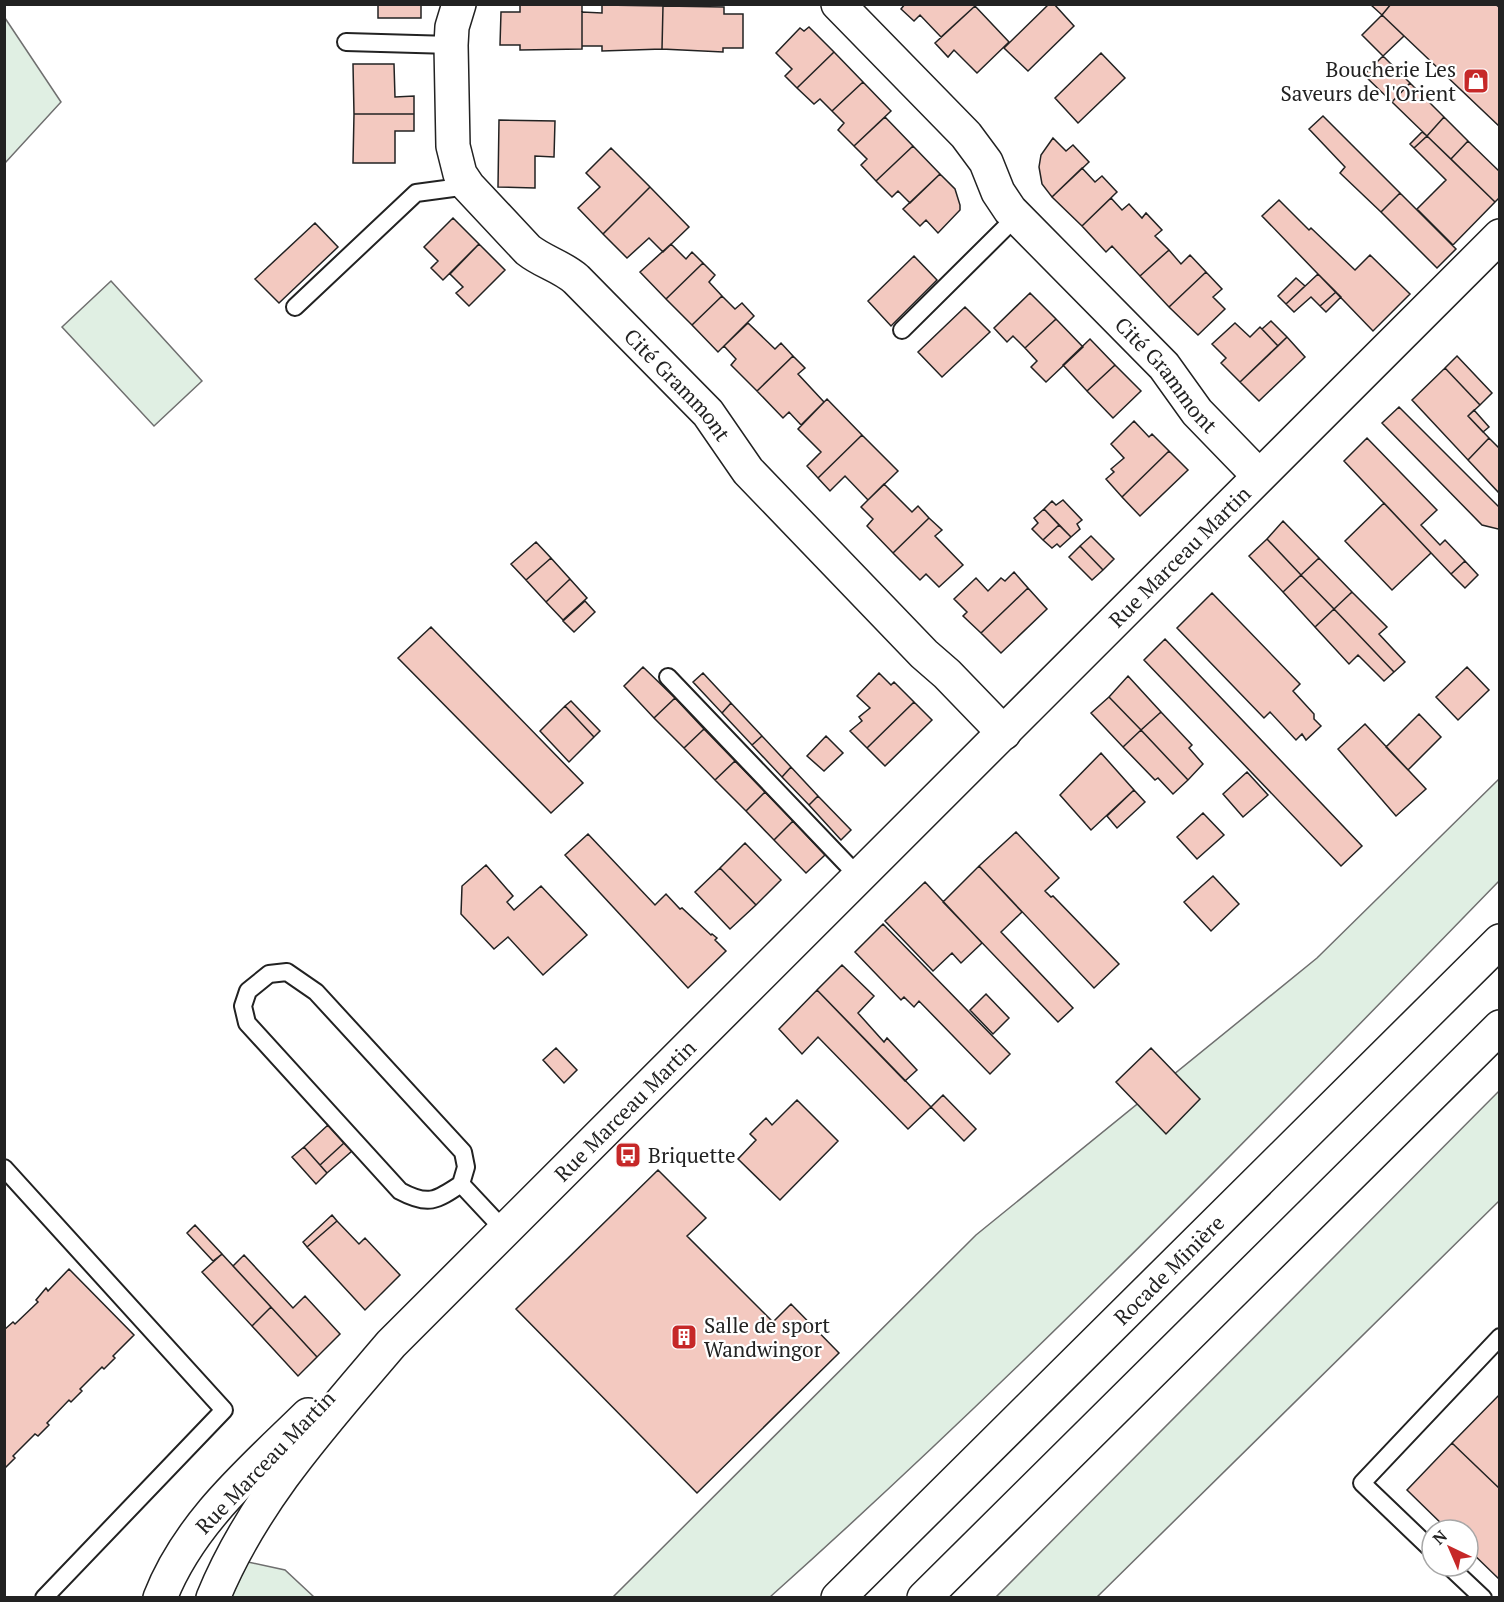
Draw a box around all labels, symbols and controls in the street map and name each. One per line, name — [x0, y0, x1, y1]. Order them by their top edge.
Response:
place label: Boucherie Les Saveurs de l'Orient — [1280, 55, 1456, 107]
shop icon: Boucherie Les Saveurs de l'Orient — [1461, 66, 1491, 96]
street label: Cité Grammont — [1109, 310, 1224, 439]
street label: Cité Grammont — [618, 322, 737, 447]
street label: Rue Marceau Martin — [1102, 479, 1257, 633]
street label: Rue Marceau Martin — [548, 1033, 702, 1187]
bus stop icon: Briquette — [613, 1140, 643, 1170]
place label: Briquette — [648, 1141, 736, 1169]
street label: Rocade Minière — [1107, 1209, 1230, 1331]
place label: Salle de sport Wandwingor — [704, 1311, 830, 1363]
building icon: Salle de sport Wandwingor — [669, 1322, 699, 1352]
street label: Rue Marceau Martin — [189, 1384, 341, 1540]
north arrow — [1420, 1518, 1480, 1578]
text: N — [1428, 1525, 1452, 1549]

